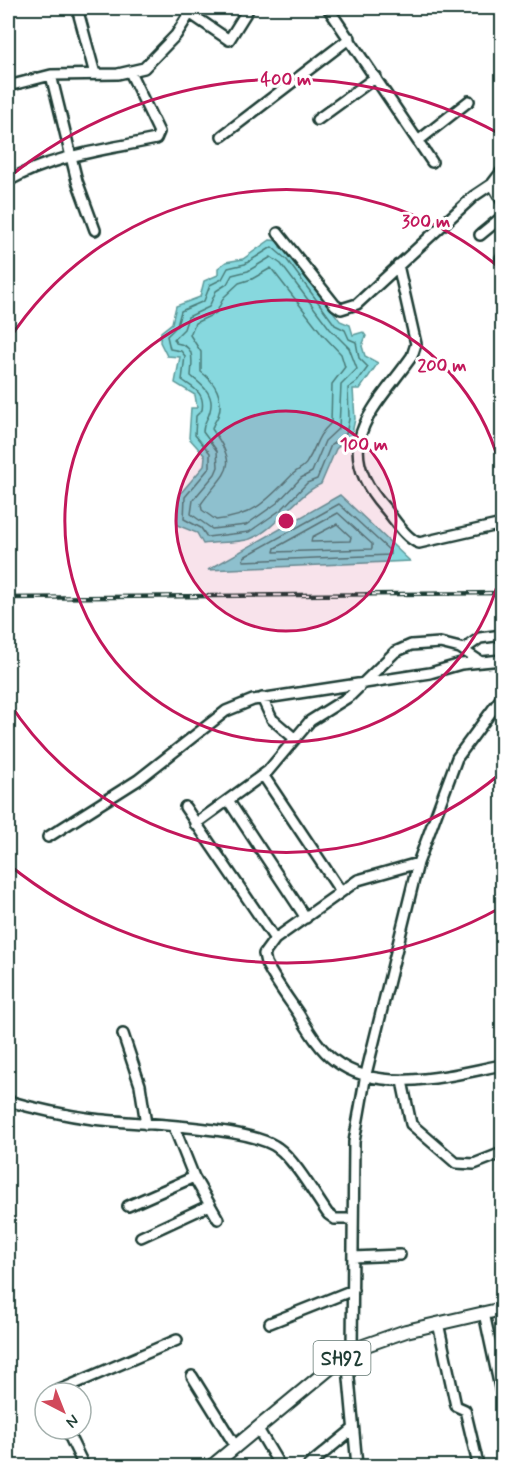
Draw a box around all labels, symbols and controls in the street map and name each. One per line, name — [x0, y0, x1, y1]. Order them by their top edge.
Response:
text: 400 m — [261, 68, 311, 92]
text: 300 m — [402, 210, 450, 234]
text: 200 m — [417, 354, 467, 378]
text: 100 m — [340, 433, 388, 457]
centre of rings — [276, 511, 296, 531]
road number: SH92 — [314, 1341, 370, 1375]
north arrow — [33, 1381, 93, 1441]
text: N — [61, 1410, 83, 1432]

